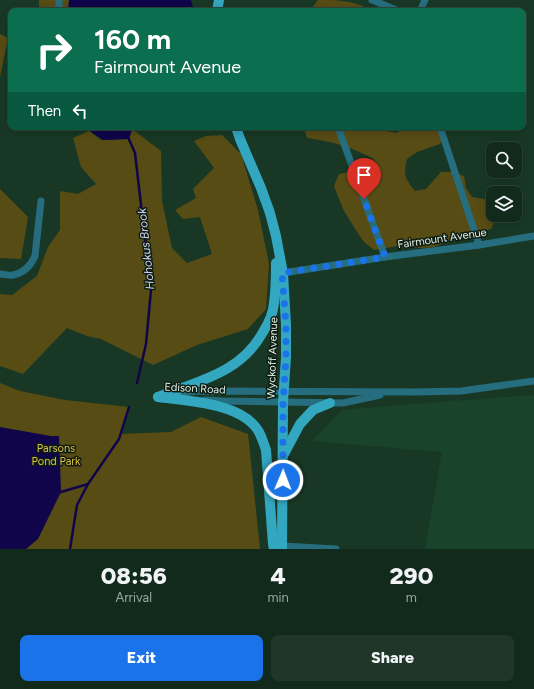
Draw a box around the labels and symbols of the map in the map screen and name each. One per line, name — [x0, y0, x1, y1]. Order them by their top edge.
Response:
pin — [347, 158, 381, 199]
water label: Hohokus Brook — [135, 206, 157, 290]
street label: Fairmount Avenue — [397, 226, 487, 251]
street label: Wyckoff Avenue — [265, 317, 280, 399]
street label: Edison Road — [164, 380, 226, 397]
park label: Parsons Pond Park — [32, 442, 81, 468]
position arrow — [262, 459, 304, 501]

